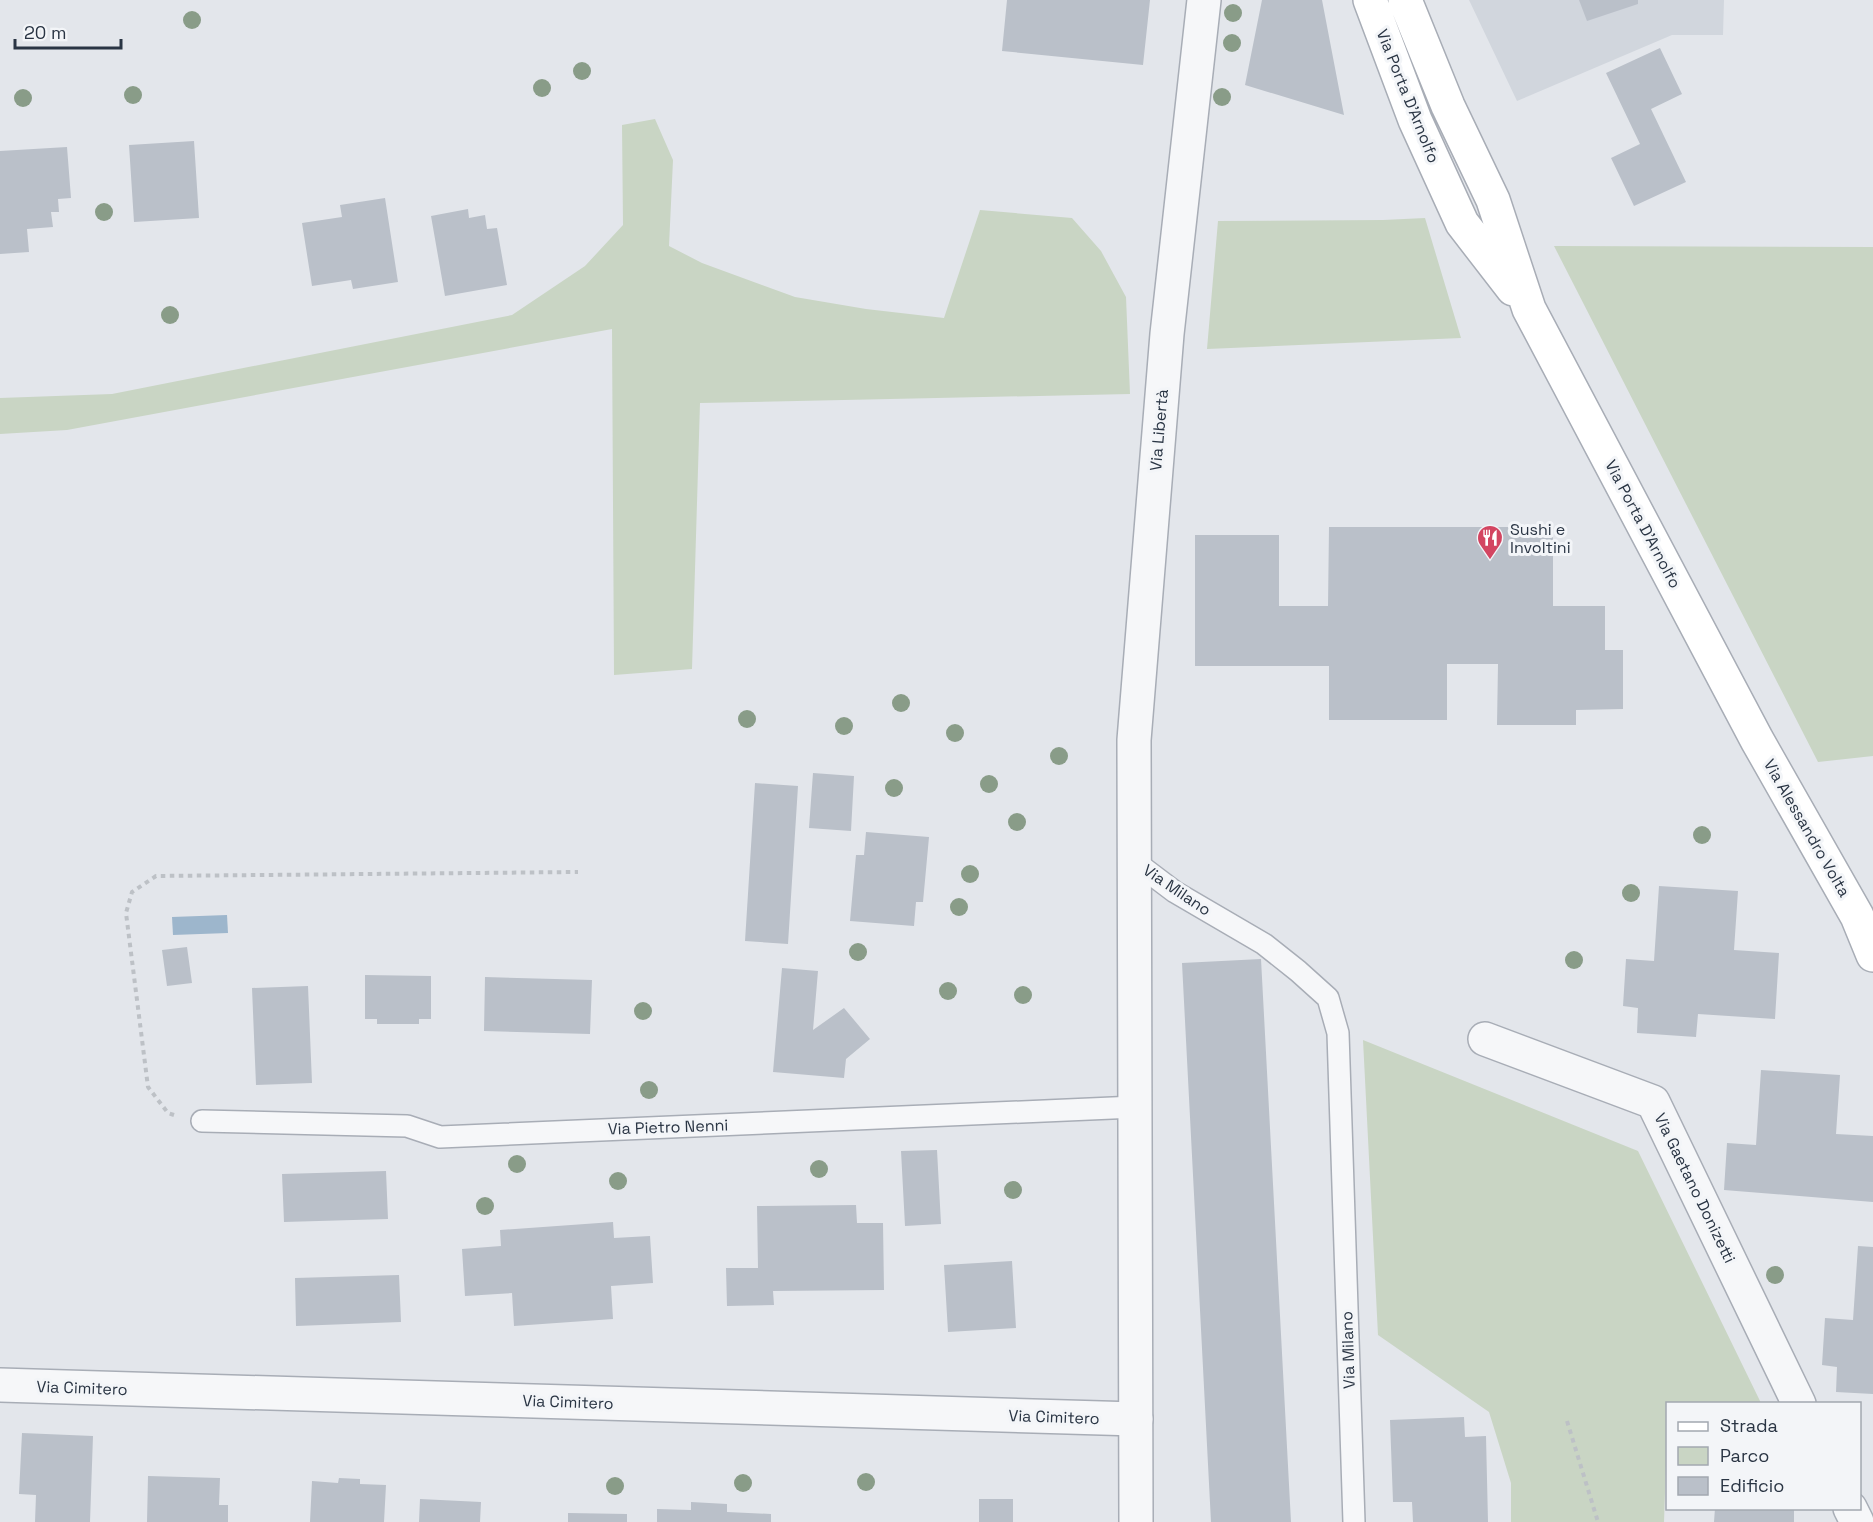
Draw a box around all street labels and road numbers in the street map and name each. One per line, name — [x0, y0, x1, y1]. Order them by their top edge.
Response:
street label: Via Porta D'Arnolfo — [1372, 26, 1444, 166]
street label: Via Libertà — [1145, 388, 1173, 472]
street label: Via Porta D'Arnolfo — [1600, 456, 1686, 592]
street label: Via Alessandro Volta — [1759, 755, 1855, 901]
street label: Via Milano — [1139, 860, 1215, 920]
street label: Via Gaetano Donizetti — [1650, 1110, 1740, 1266]
street label: Via Pietro Nenni — [607, 1114, 729, 1140]
street label: Via Milano — [1336, 1311, 1360, 1389]
street label: Via Cimitero — [36, 1376, 128, 1400]
street label: Via Cimitero — [522, 1390, 614, 1414]
street label: Via Cimitero — [1008, 1405, 1100, 1429]

